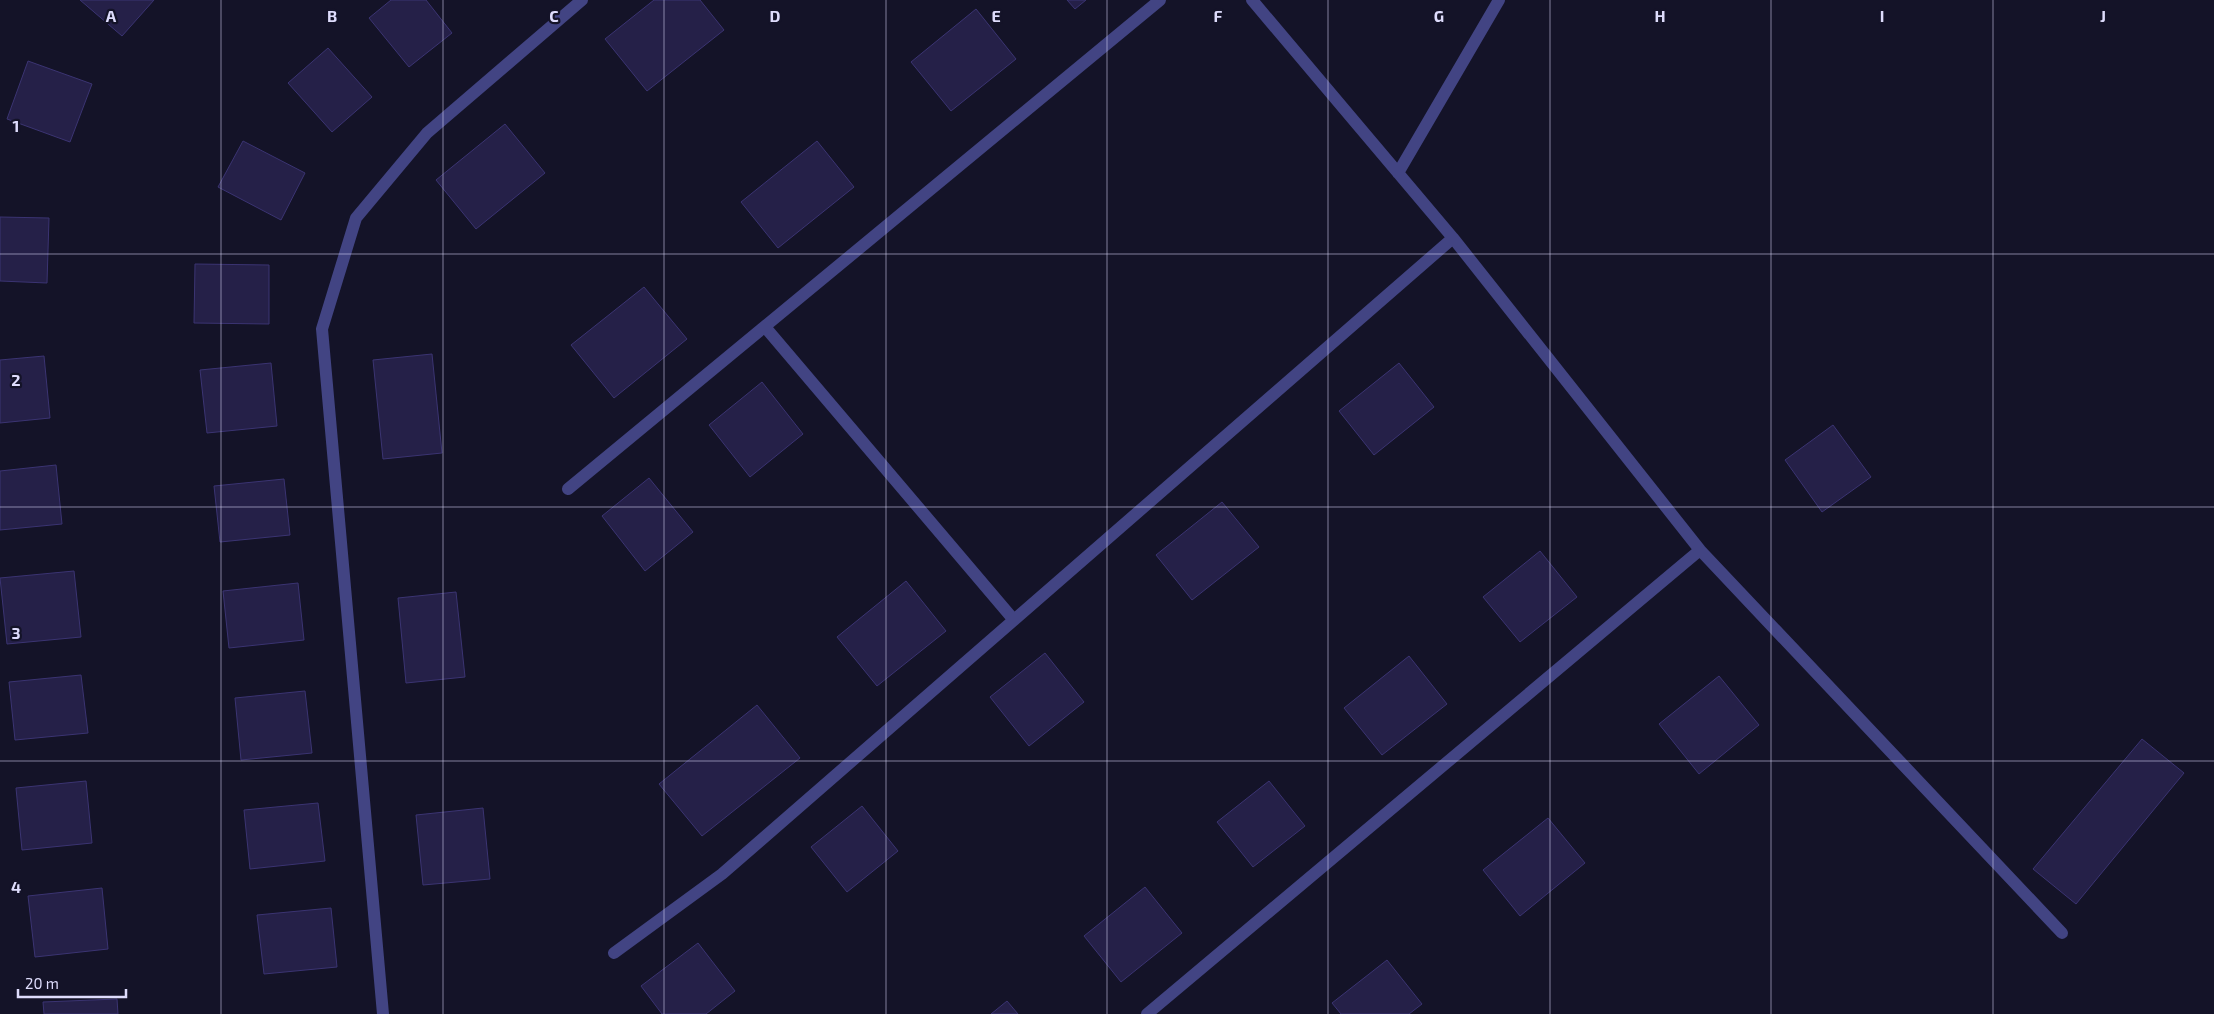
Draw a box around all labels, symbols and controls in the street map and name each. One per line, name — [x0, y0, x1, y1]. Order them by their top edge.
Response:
text: A — [106, 6, 117, 25]
text: B — [327, 6, 337, 25]
text: C — [549, 6, 559, 25]
text: D — [770, 6, 781, 25]
text: E — [991, 6, 1001, 25]
text: F — [1214, 6, 1223, 25]
text: G — [1434, 6, 1444, 25]
text: H — [1654, 6, 1666, 25]
text: I — [1880, 6, 1884, 25]
text: J — [2100, 6, 2106, 25]
text: 1 — [13, 116, 19, 135]
text: 2 — [11, 370, 21, 389]
text: 3 — [11, 623, 21, 642]
text: 4 — [11, 877, 21, 896]
scale bar — [18, 966, 125, 998]
text: 20 m — [25, 974, 59, 992]

